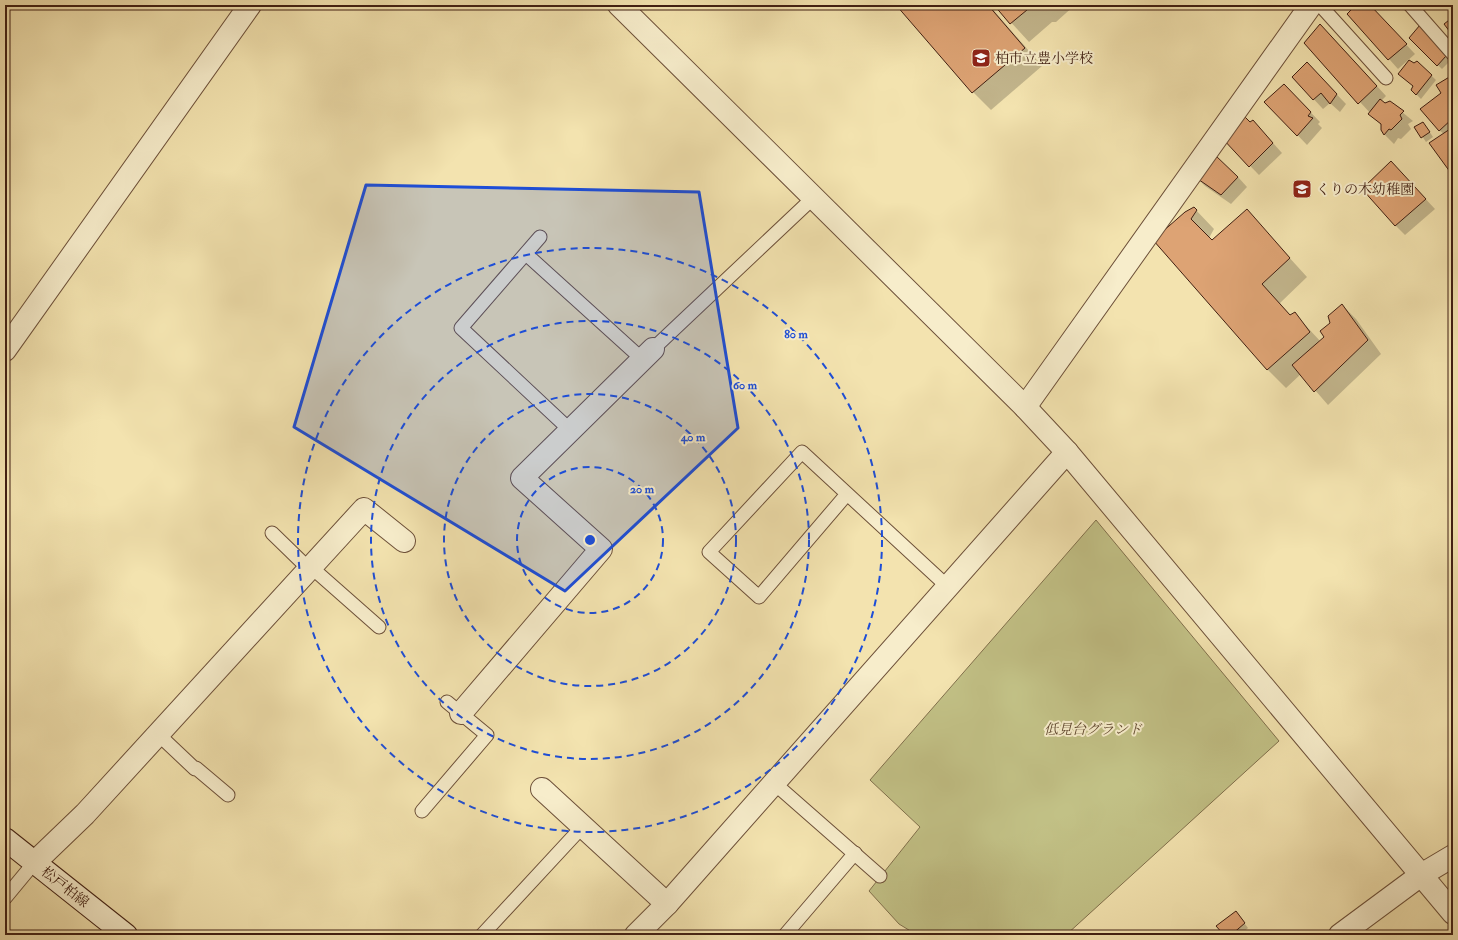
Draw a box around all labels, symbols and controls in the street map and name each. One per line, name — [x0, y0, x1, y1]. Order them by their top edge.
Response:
school or university icon: 柏市立豊小学校 — [970, 47, 992, 69]
place label: 柏市立豊小学校 — [995, 50, 1093, 67]
school or university icon: くりの木幼稚園 — [1291, 178, 1313, 200]
place label: くりの木幼稚園 — [1316, 181, 1414, 198]
text: 80 m — [784, 327, 808, 342]
text: 60 m — [733, 378, 758, 393]
text: 40 m — [680, 430, 706, 445]
text: 20 m — [630, 482, 655, 497]
centre of rings — [583, 533, 597, 547]
park label: 低見台グランド — [1044, 721, 1143, 738]
street label: 松戸柏線 — [38, 863, 92, 911]

